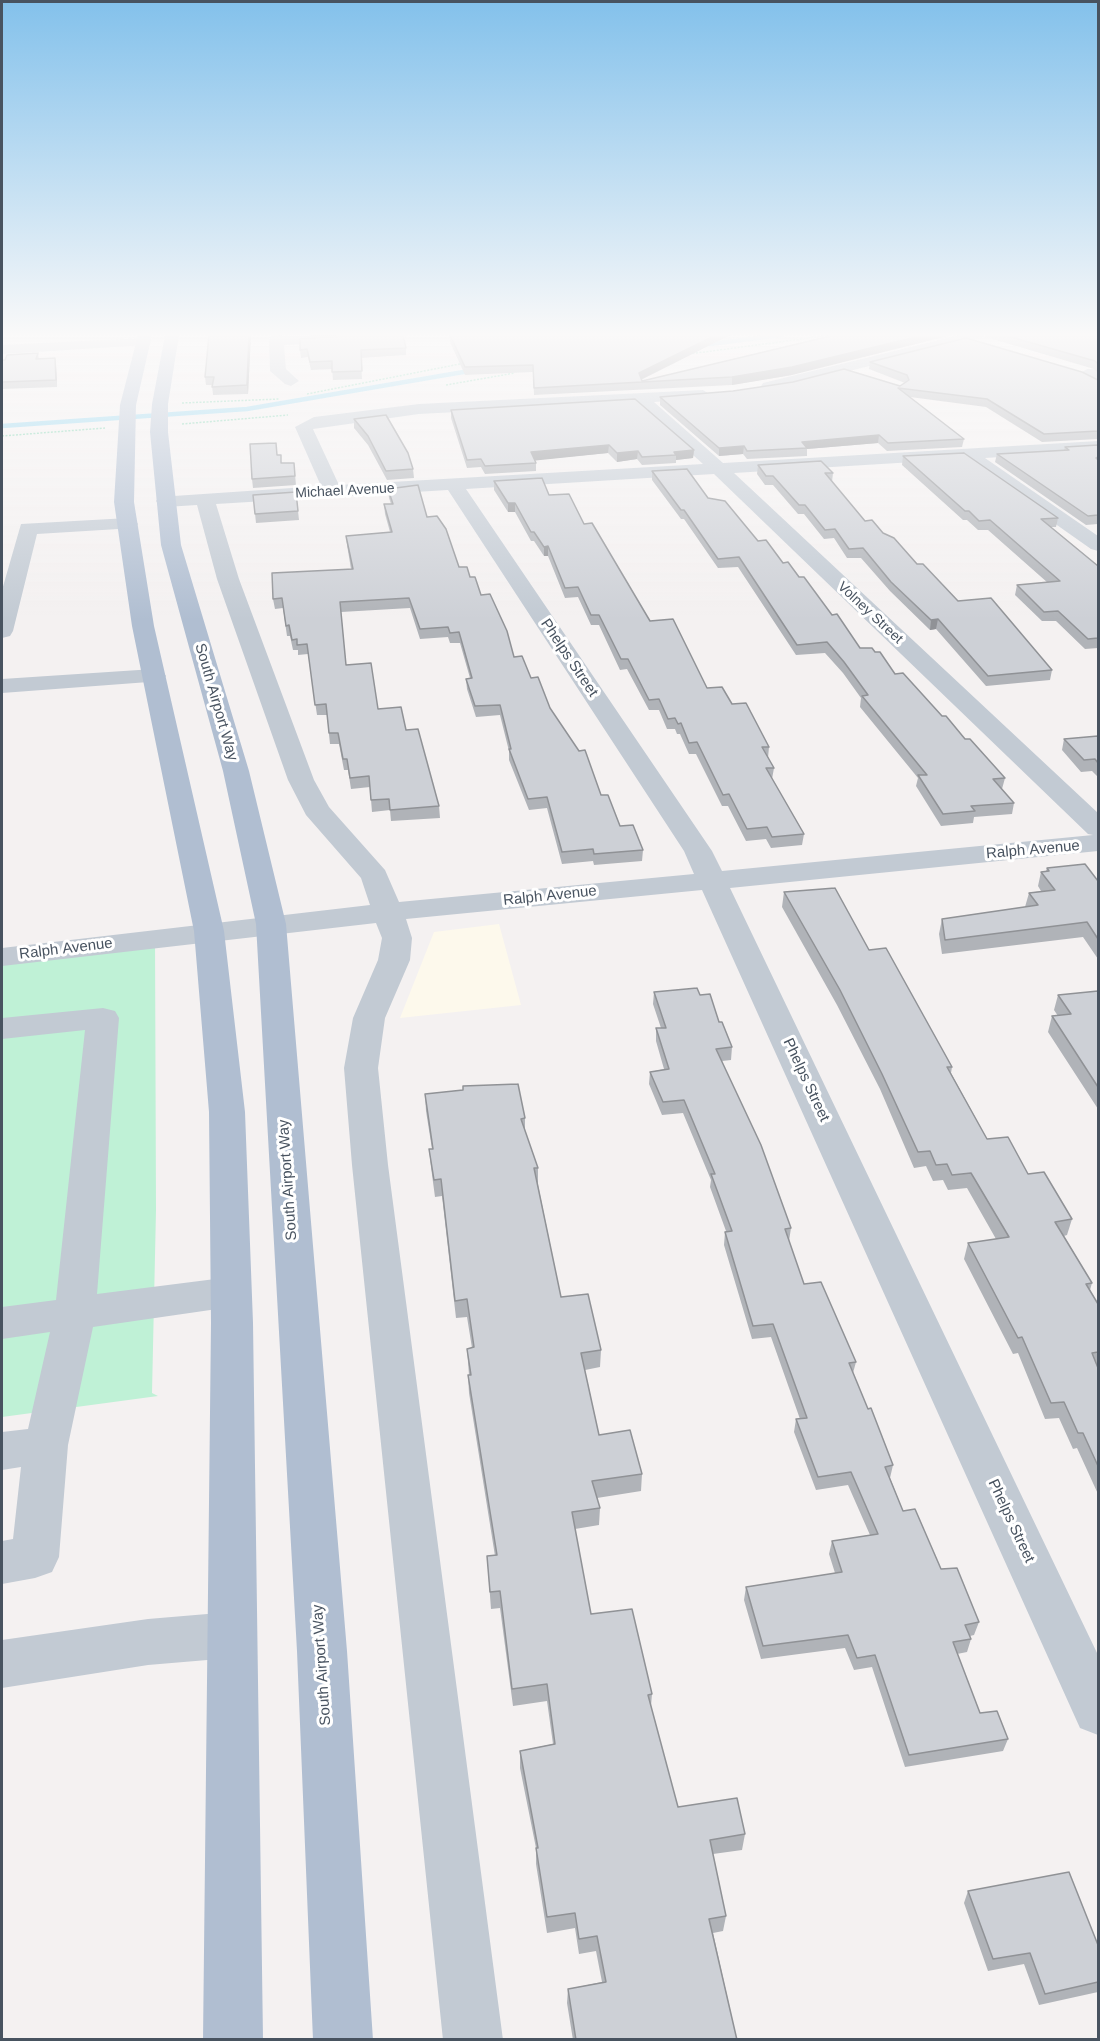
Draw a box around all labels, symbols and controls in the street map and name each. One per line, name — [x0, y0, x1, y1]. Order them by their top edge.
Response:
street label: Michael Avenue — [295, 480, 395, 502]
street label: Volney Street — [834, 578, 906, 648]
street label: Phelps Street — [536, 616, 602, 700]
street label: South Airport Way — [191, 641, 241, 763]
street label: Ralph Avenue — [985, 837, 1081, 863]
street label: Ralph Avenue — [502, 882, 598, 910]
street label: Ralph Avenue — [18, 934, 114, 964]
street label: Phelps Street — [779, 1035, 833, 1125]
street label: South Airport Way — [275, 1119, 301, 1241]
street label: Phelps Street — [984, 1476, 1038, 1566]
street label: South Airport Way — [309, 1604, 335, 1726]

